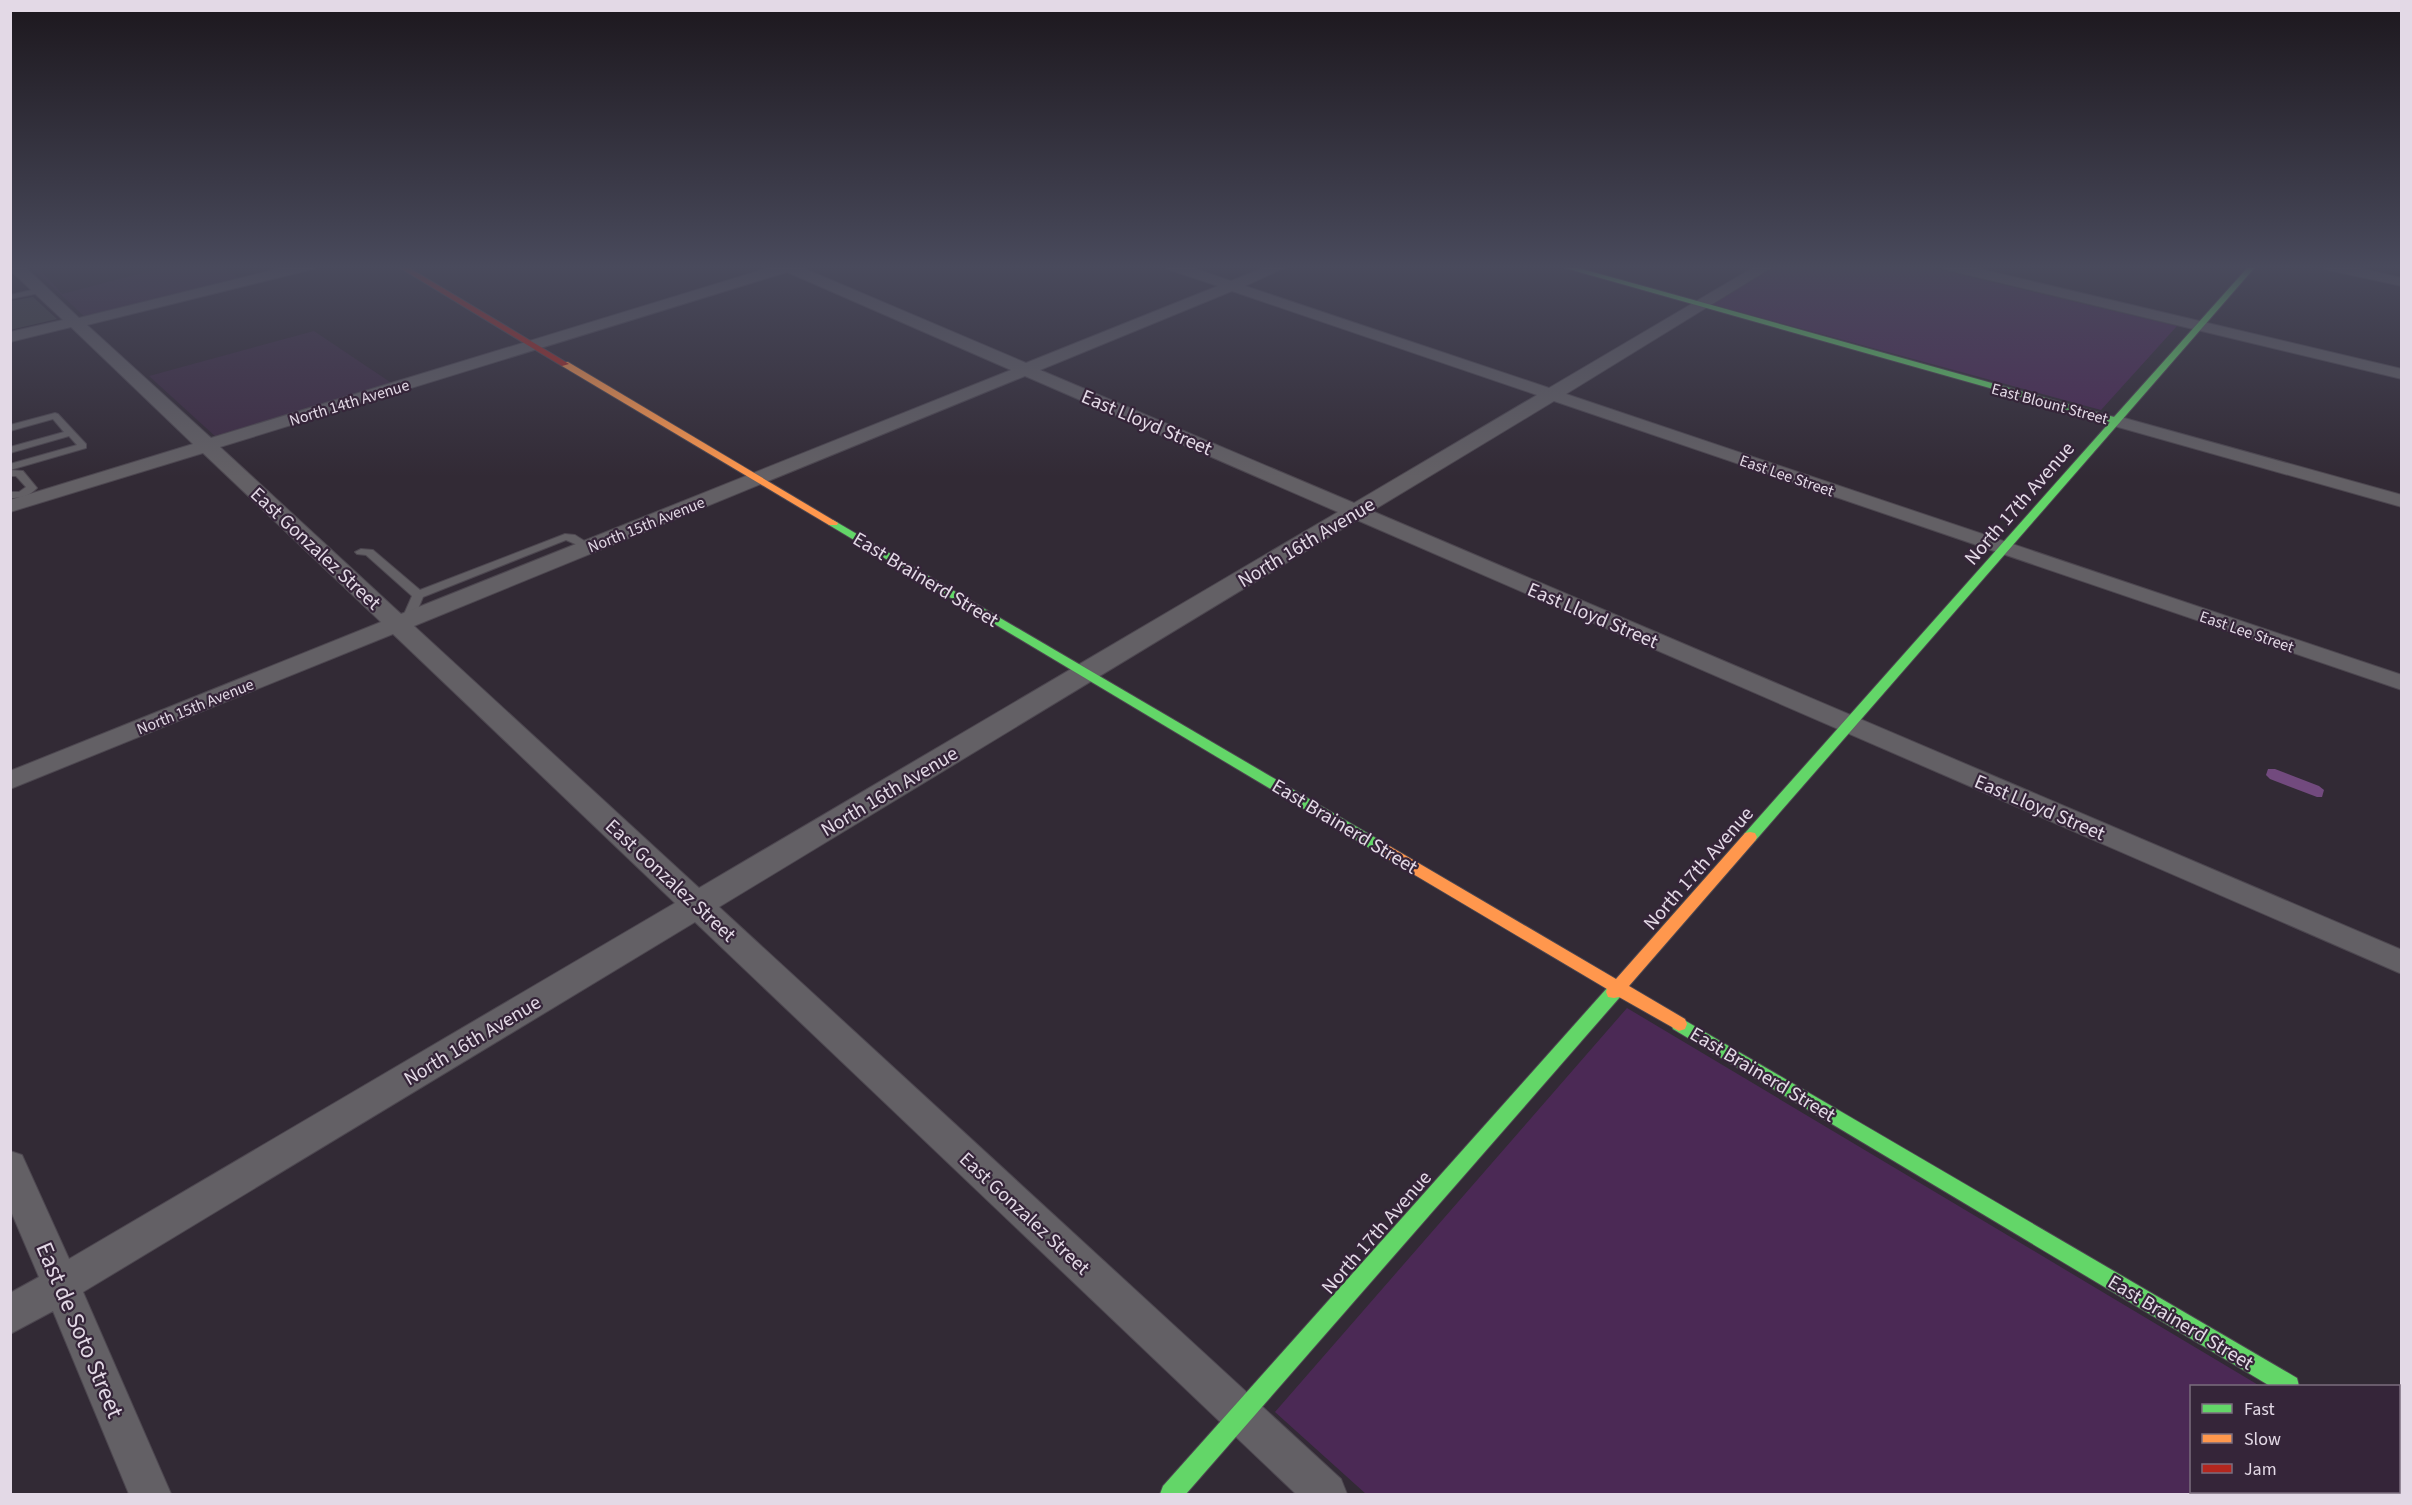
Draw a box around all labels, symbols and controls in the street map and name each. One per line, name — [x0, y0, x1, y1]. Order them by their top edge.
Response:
street label: North 14th Avenue — [287, 374, 412, 432]
street label: East Blount Street — [1989, 378, 2111, 430]
street label: East Lloyd Street — [1077, 383, 1216, 463]
street label: North 17th Avenue — [1958, 436, 2081, 572]
street label: East Lee Street — [1737, 450, 1837, 503]
street label: East Gonzalez Street — [244, 481, 387, 617]
street label: North 15th Avenue — [585, 491, 708, 558]
street label: North 16th Avenue — [1233, 491, 1380, 595]
street label: East Brainerd Street — [847, 525, 1004, 635]
street label: East Lloyd Street — [1523, 576, 1662, 656]
street label: East Lee Street — [2197, 606, 2297, 659]
street label: North 15th Avenue — [134, 673, 257, 740]
street label: North 16th Avenue — [816, 740, 963, 844]
street label: East Lloyd Street — [1970, 768, 2109, 848]
street label: East Brainerd Street — [1266, 772, 1423, 882]
street label: North 17th Avenue — [1637, 801, 1760, 937]
street label: East Gonzalez Street — [599, 813, 742, 949]
street label: North 16th Avenue — [399, 989, 546, 1093]
street label: East Brainerd Street — [1684, 1020, 1841, 1130]
street label: East Gonzalez Street — [953, 1146, 1096, 1282]
street label: North 17th Avenue — [1315, 1165, 1438, 1301]
street label: East de Soto Street — [27, 1237, 132, 1424]
street label: East Brainerd Street — [2102, 1268, 2259, 1378]
legend — [2190, 1385, 2400, 1493]
text: Fast — [2244, 1397, 2275, 1422]
text: Slow — [2244, 1427, 2281, 1452]
text: Jam — [2244, 1457, 2277, 1482]

